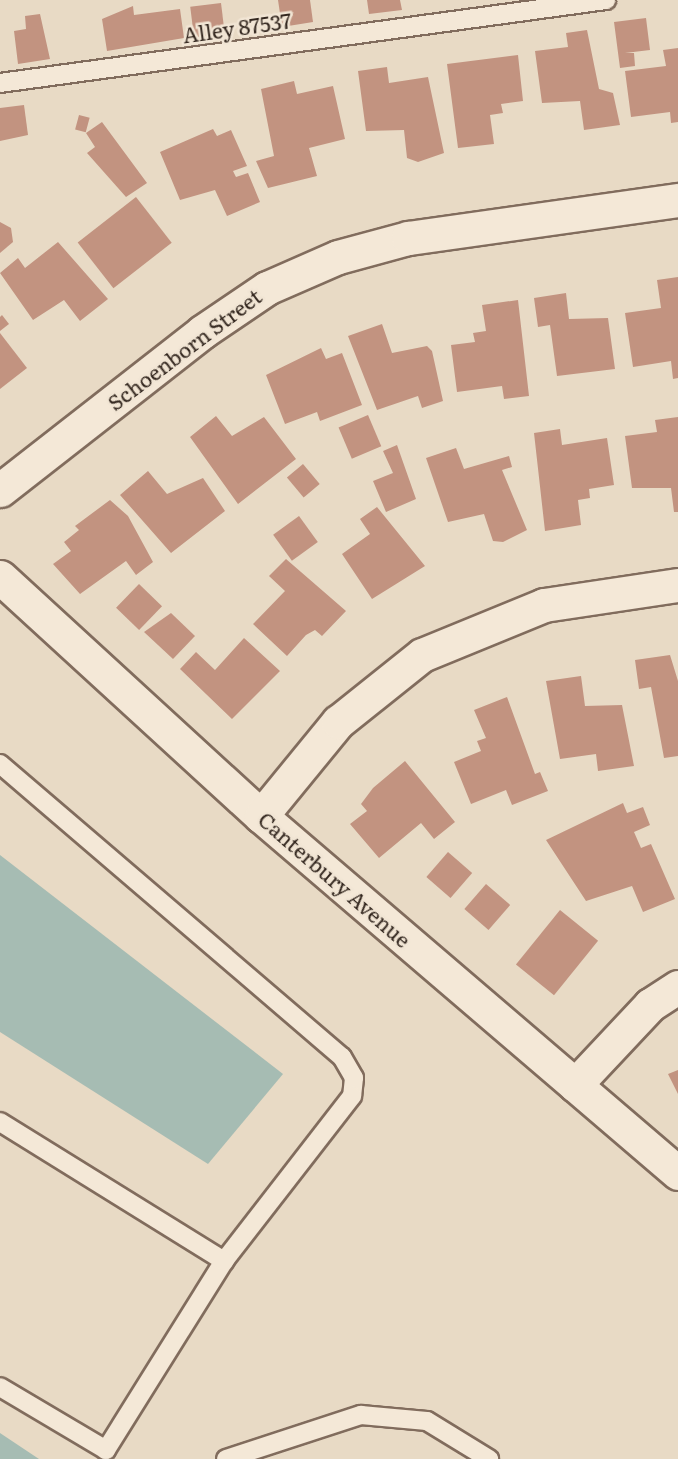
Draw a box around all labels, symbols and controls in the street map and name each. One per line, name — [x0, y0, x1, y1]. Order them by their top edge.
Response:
street label: Alley 87537 — [181, 7, 293, 47]
street label: Schoenborn Street — [102, 283, 266, 415]
street label: Canterbury Avenue — [254, 806, 416, 952]

